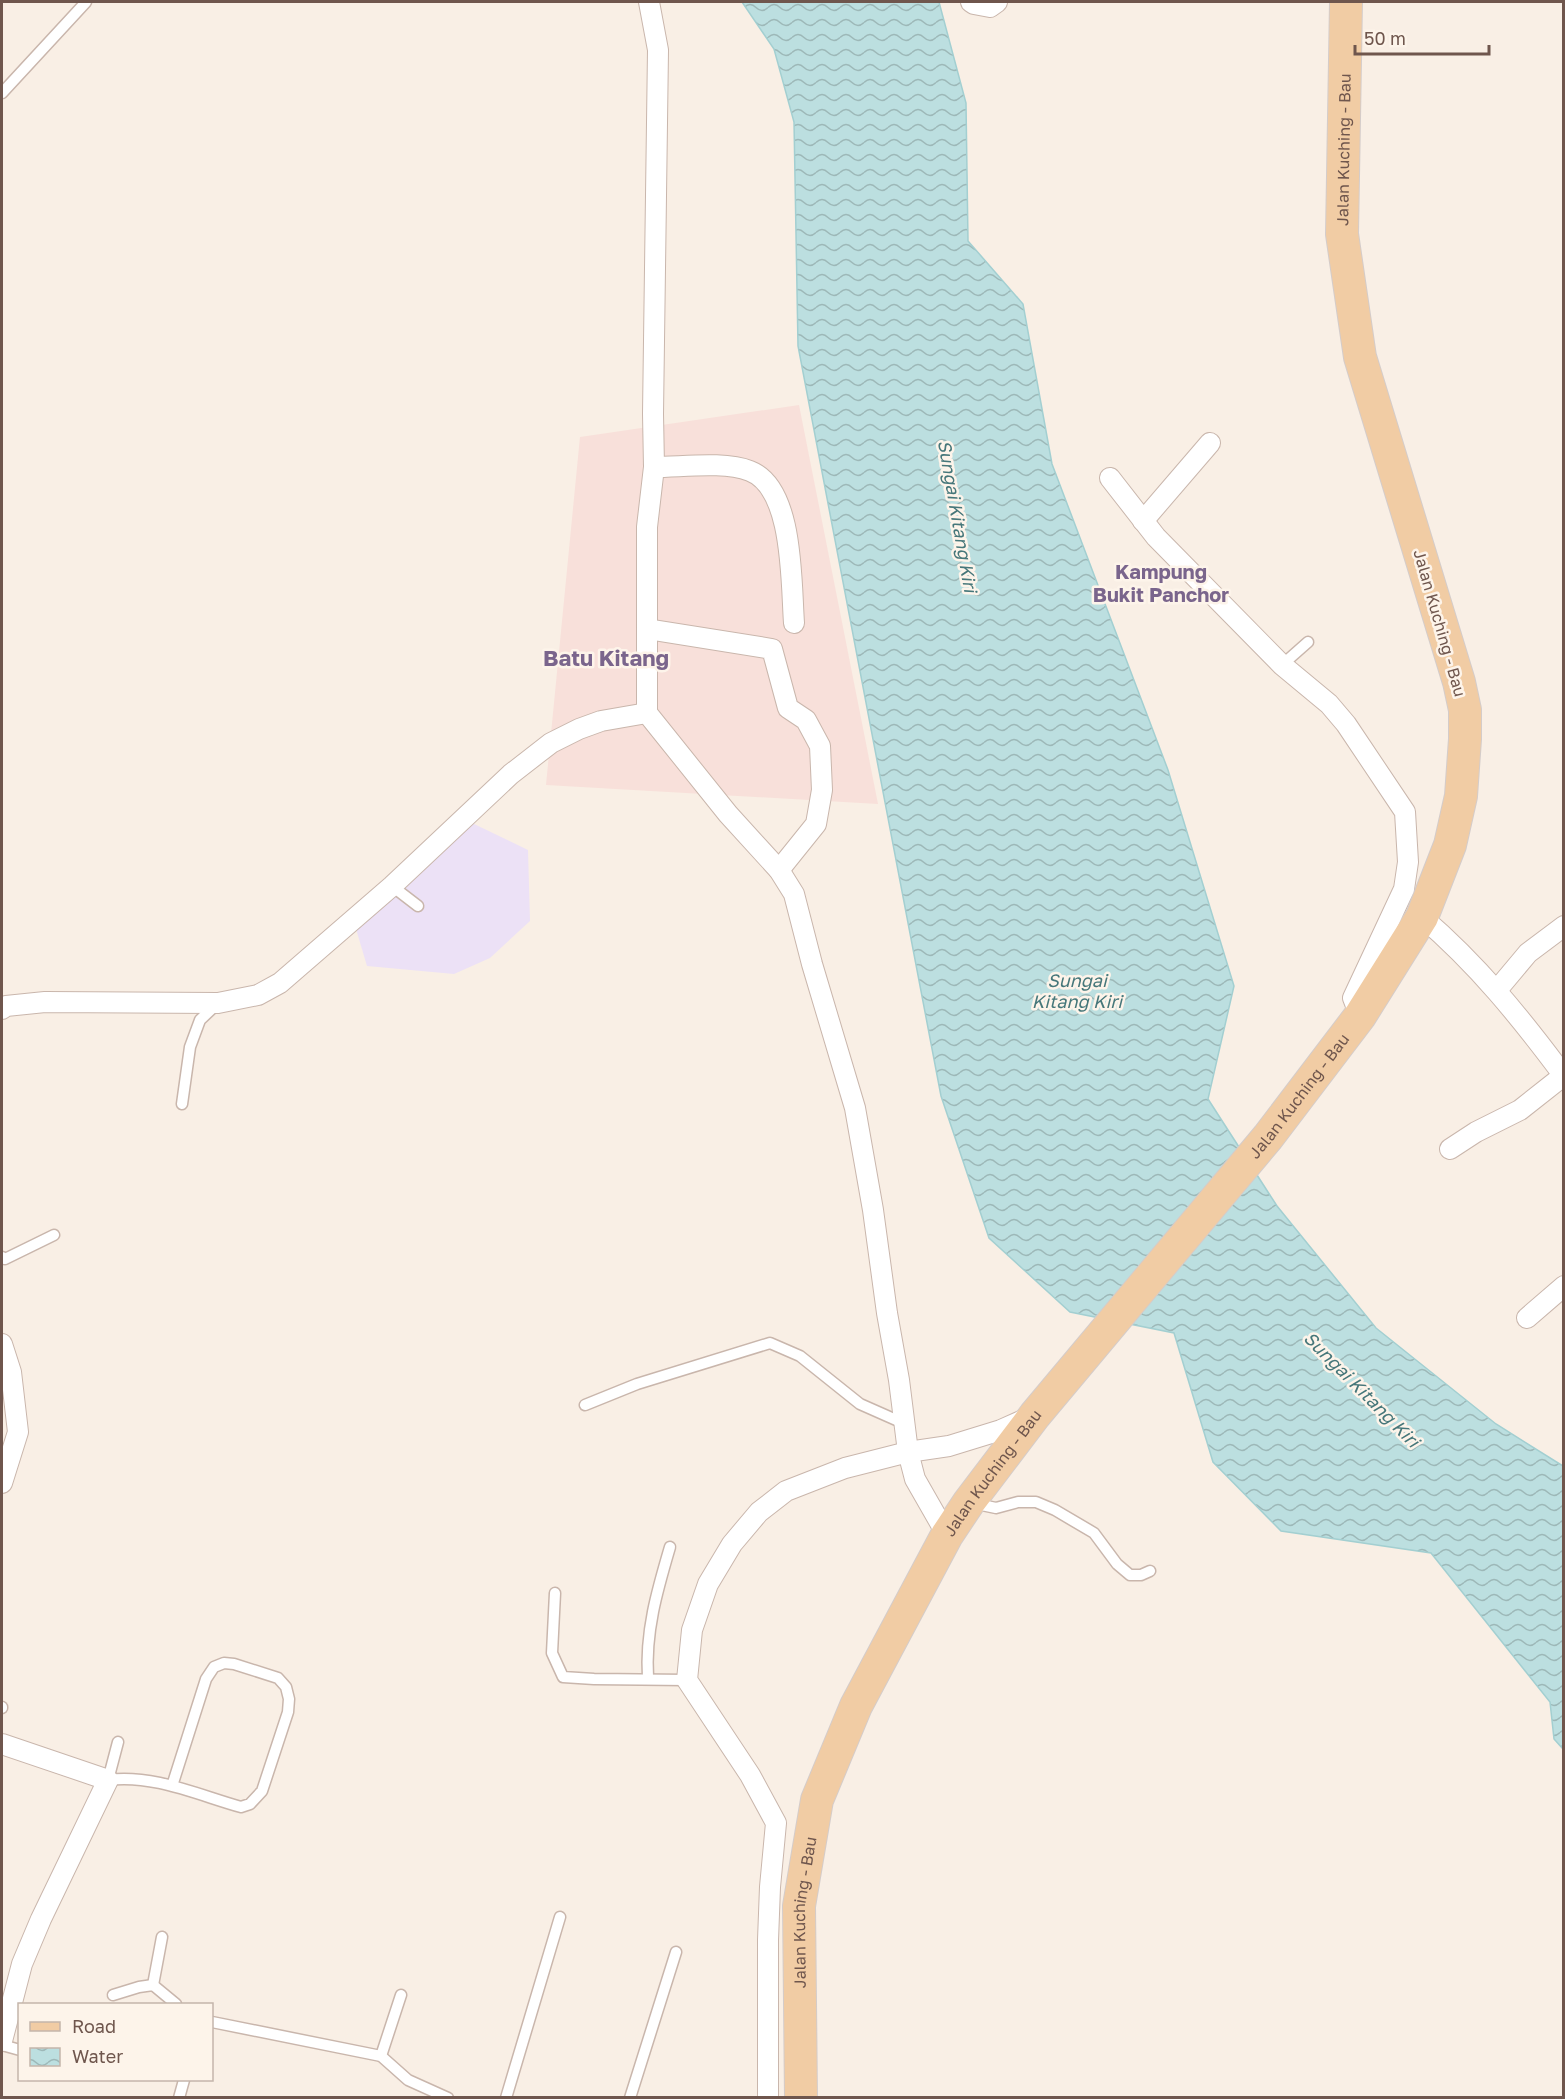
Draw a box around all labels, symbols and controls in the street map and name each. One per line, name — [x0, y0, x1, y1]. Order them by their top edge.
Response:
scale bar — [1355, 18, 1488, 56]
text: 50 m — [1364, 27, 1406, 49]
street label: Jalan Kuching - Bau — [1332, 73, 1355, 226]
water label: Sungai Kitang Kiri — [934, 438, 983, 596]
street label: Jalan Kuching - Bau — [1409, 547, 1471, 699]
district label: Kampung Bukit Panchor — [1093, 559, 1229, 606]
district label: Batu Kitang — [543, 644, 669, 671]
water label: Sungai Kitang Kiri — [1032, 969, 1124, 1012]
street label: Jalan Kuching - Bau — [1244, 1029, 1353, 1162]
water label: Sungai Kitang Kiri — [1300, 1327, 1426, 1453]
street label: Jalan Kuching - Bau — [939, 1405, 1046, 1540]
street label: Jalan Kuching - Bau — [789, 1835, 821, 1988]
legend — [18, 2003, 213, 2081]
text: Road — [72, 2015, 116, 2037]
text: Water — [72, 2045, 123, 2067]

